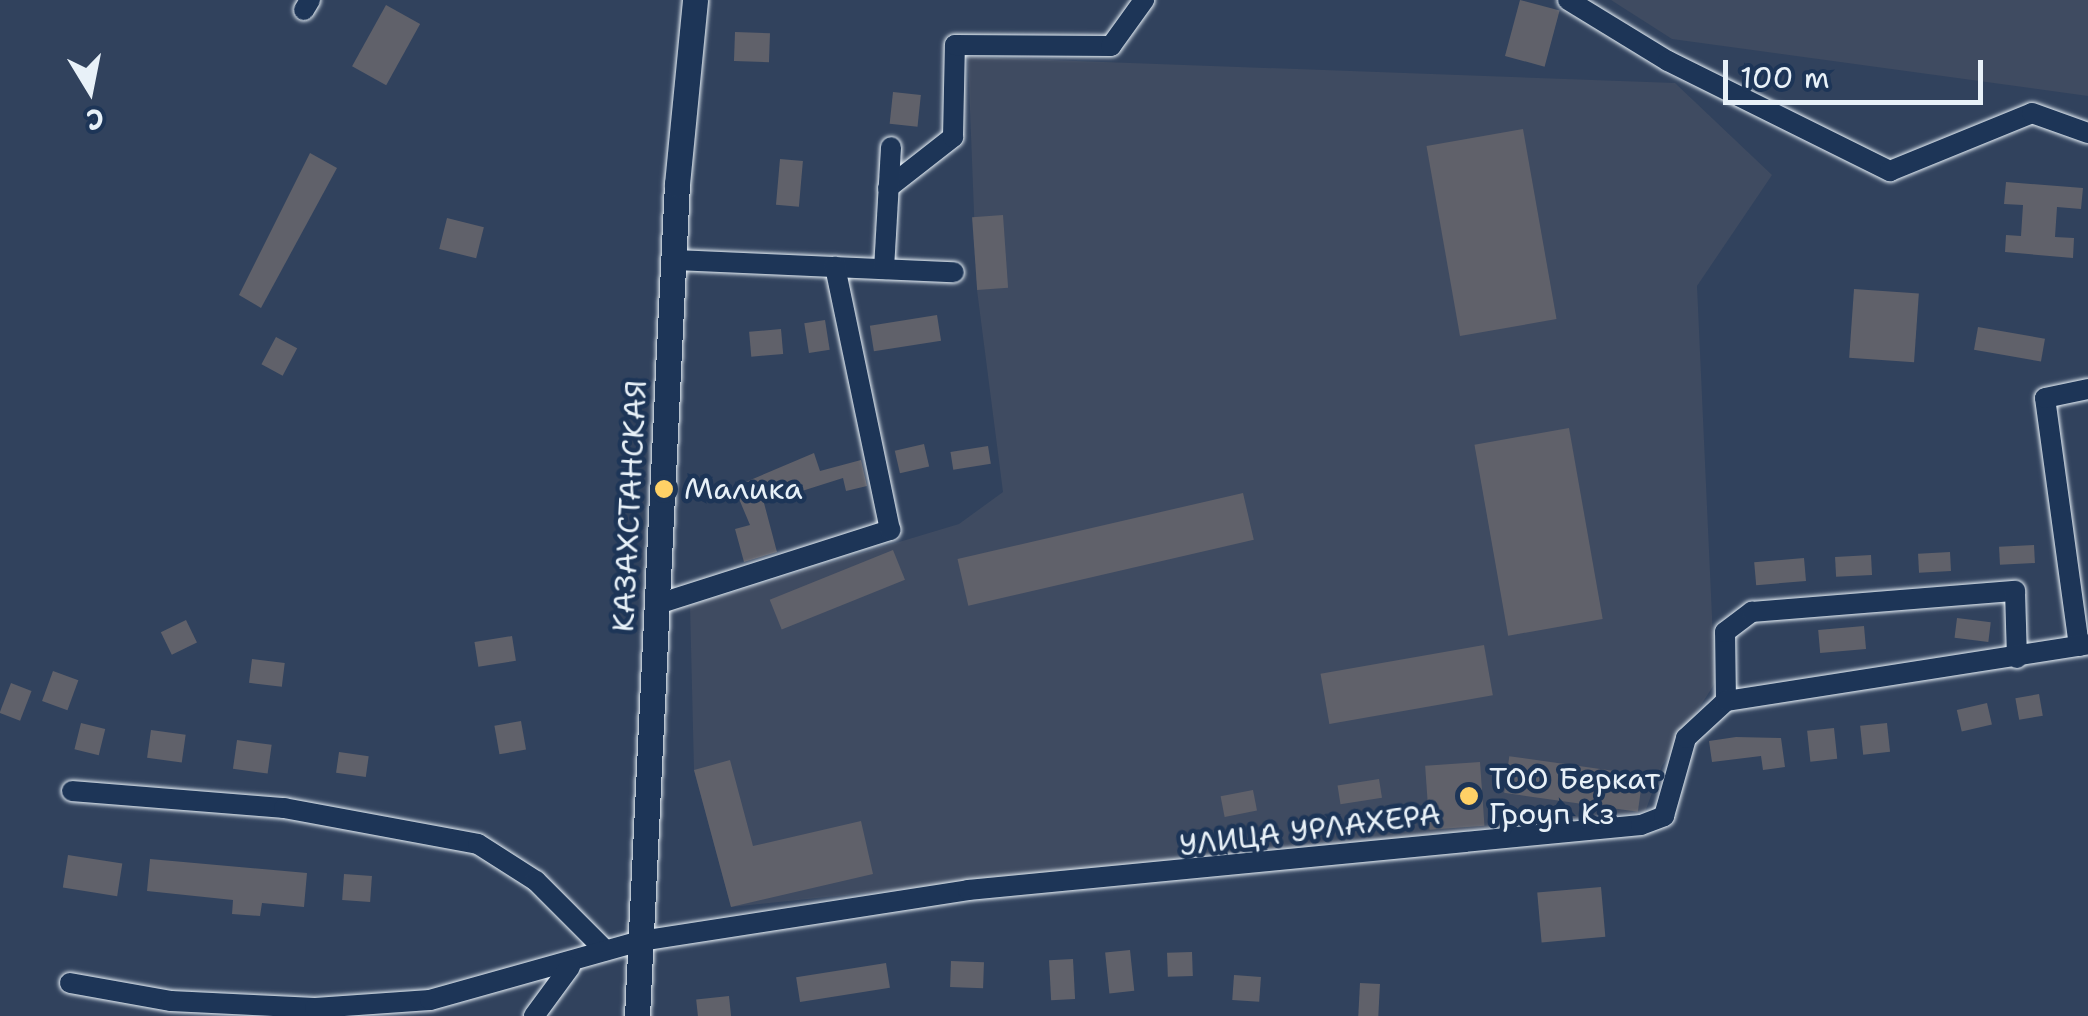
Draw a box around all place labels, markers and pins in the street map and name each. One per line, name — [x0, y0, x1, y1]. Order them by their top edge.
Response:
place label: Малика — [684, 471, 803, 507]
marker: Малика — [653, 478, 675, 500]
place label: ТОО Беркат Гроуп Кз — [1489, 761, 1660, 832]
marker: ТОО Беркат Гроуп Кз — [1458, 785, 1480, 807]

